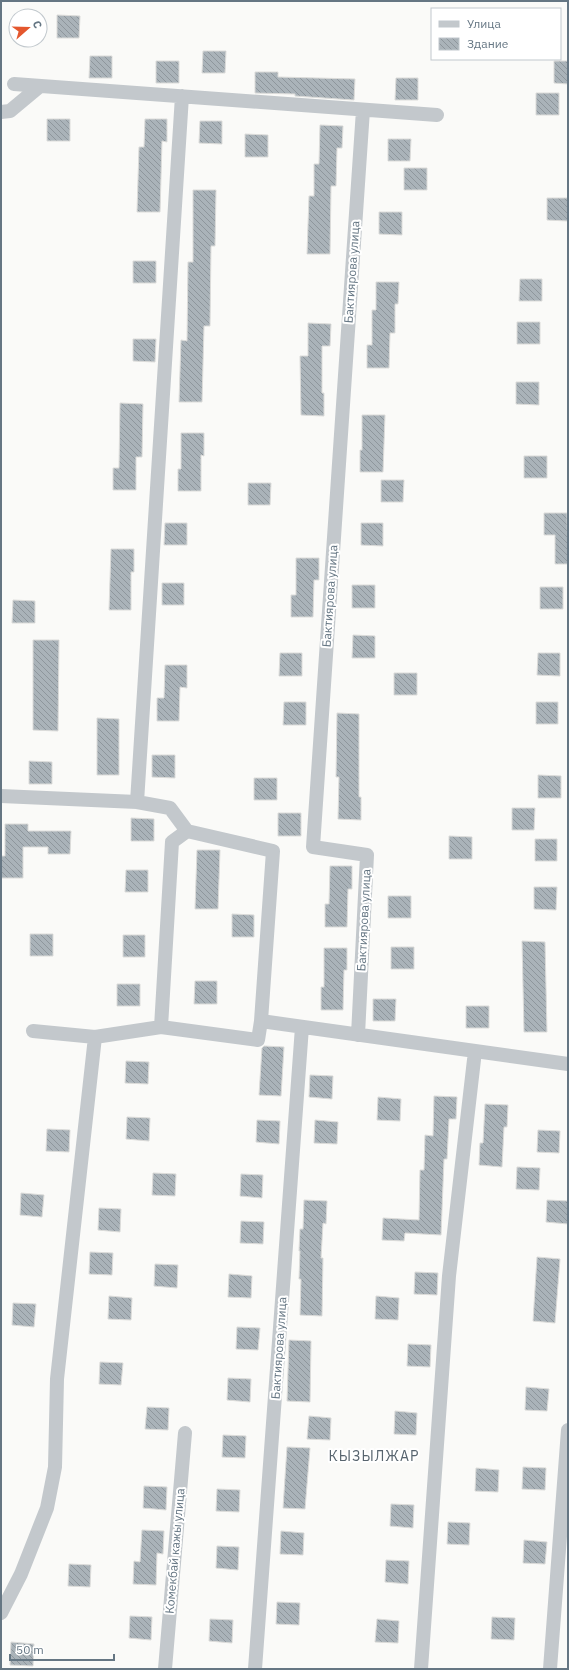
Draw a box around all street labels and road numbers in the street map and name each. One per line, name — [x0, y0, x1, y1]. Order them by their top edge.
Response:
street label: Бактиярова улица — [340, 220, 363, 324]
street label: Бактиярова улица — [318, 544, 341, 648]
street label: Бактиярова улица — [353, 868, 374, 972]
street label: Бактиярова улица — [267, 1296, 290, 1400]
street label: Комекбай кажы улица — [162, 1487, 188, 1614]

